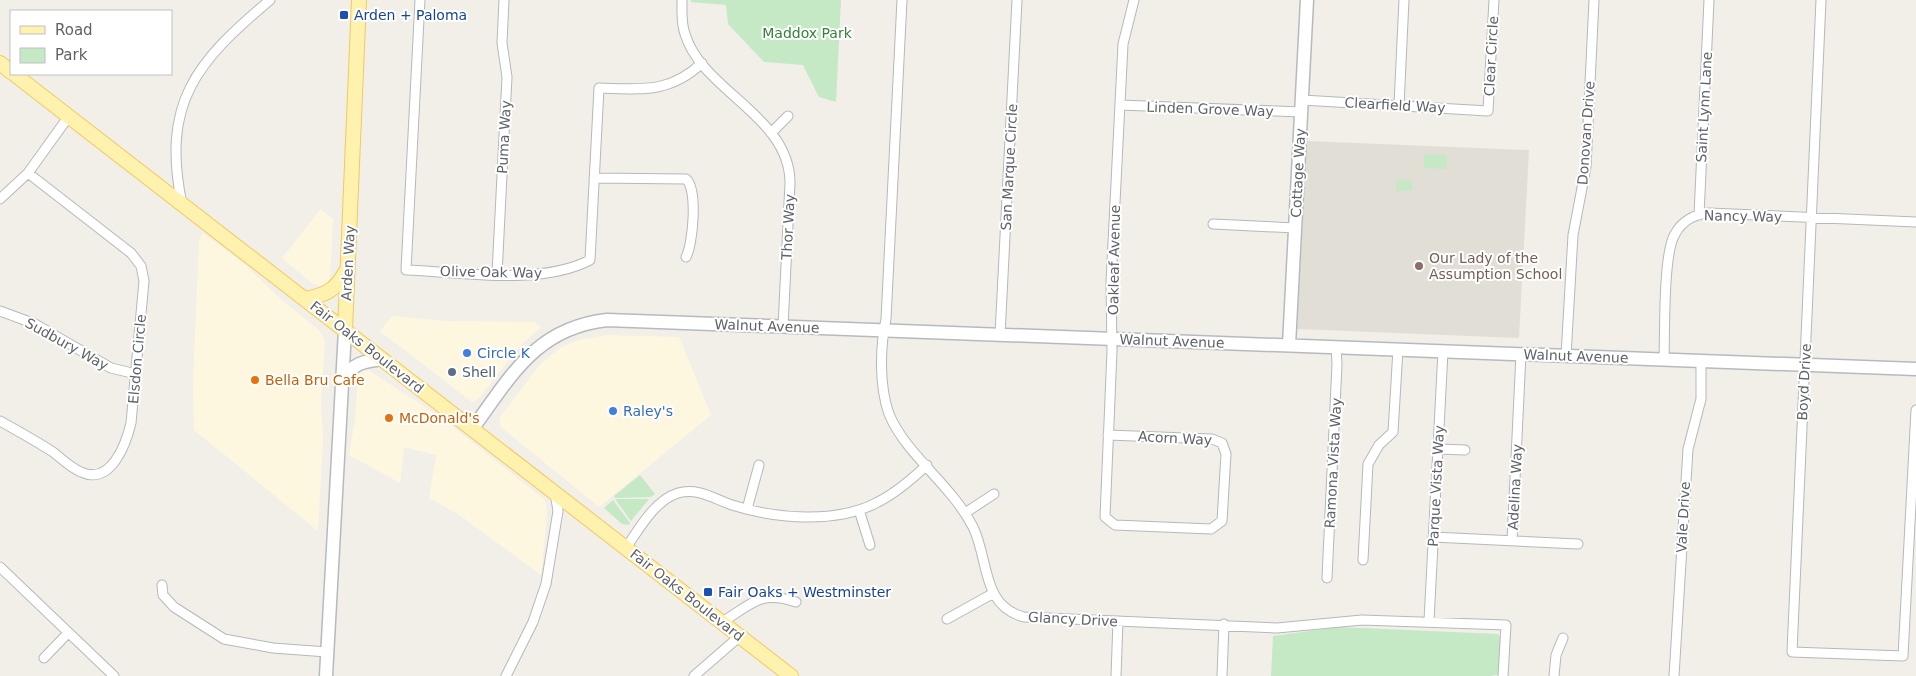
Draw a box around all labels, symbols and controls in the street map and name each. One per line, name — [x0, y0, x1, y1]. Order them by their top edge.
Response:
place label: Arden + Paloma — [354, 7, 467, 23]
marker: Arden + Paloma — [338, 9, 350, 21]
legend — [10, 10, 172, 75]
street label: Clear Circle — [1481, 15, 1501, 97]
text: Road — [55, 21, 93, 39]
park label: Maddox Park — [762, 25, 853, 41]
text: Park — [55, 46, 88, 64]
street label: Saint Lynn Lane — [1693, 51, 1715, 163]
street label: Donovan Drive — [1574, 80, 1598, 186]
street label: Clearfield Way — [1344, 94, 1446, 116]
street label: Linden Grove Way — [1146, 99, 1274, 119]
street label: Puma Way — [494, 100, 514, 174]
street label: San Marque Circle — [998, 103, 1020, 231]
street label: Cottage Way — [1288, 128, 1308, 218]
street label: Thor Way — [778, 194, 798, 261]
street label: Oakleaf Avenue — [1105, 205, 1123, 315]
street label: Nancy Way — [1704, 207, 1782, 225]
street label: Arden Way — [338, 225, 358, 301]
place label: Our Lady of the Assumption School — [1429, 250, 1562, 282]
marker: Our Lady of the Assumption School — [1413, 260, 1425, 272]
street label: Olive Oak Way — [440, 263, 542, 281]
street label: Fair Oaks Boulevard — [307, 298, 427, 396]
street label: Elsdon Circle — [125, 313, 149, 405]
street label: Sudbury Way — [23, 315, 111, 373]
street label: Walnut Avenue — [714, 316, 820, 336]
street label: Walnut Avenue — [1119, 331, 1225, 351]
street label: Boyd Drive — [1794, 343, 1814, 421]
place label: Circle K — [477, 345, 531, 361]
street label: Walnut Avenue — [1523, 346, 1629, 366]
marker: Circle K — [461, 347, 473, 359]
place label: Shell — [462, 364, 496, 380]
marker: Shell — [446, 366, 458, 378]
place label: Bella Bru Cafe — [265, 372, 365, 388]
marker: Bella Bru Cafe — [249, 374, 261, 386]
street label: Ramona Vista Way — [1322, 397, 1344, 529]
place label: Raley's — [623, 403, 673, 419]
marker: Raley's — [607, 405, 619, 417]
place label: McDonald's — [399, 410, 480, 426]
marker: McDonald's — [383, 412, 395, 424]
street label: Parque Vista Way — [1425, 425, 1447, 547]
street label: Acorn Way — [1138, 428, 1212, 448]
street label: Adelina Way — [1505, 443, 1525, 531]
street label: Vale Drive — [1673, 481, 1693, 553]
street label: Fair Oaks Boulevard — [627, 546, 747, 644]
place label: Fair Oaks + Westminster — [718, 584, 891, 600]
marker: Fair Oaks + Westminster — [702, 586, 714, 598]
street label: Glancy Drive — [1028, 609, 1118, 629]

